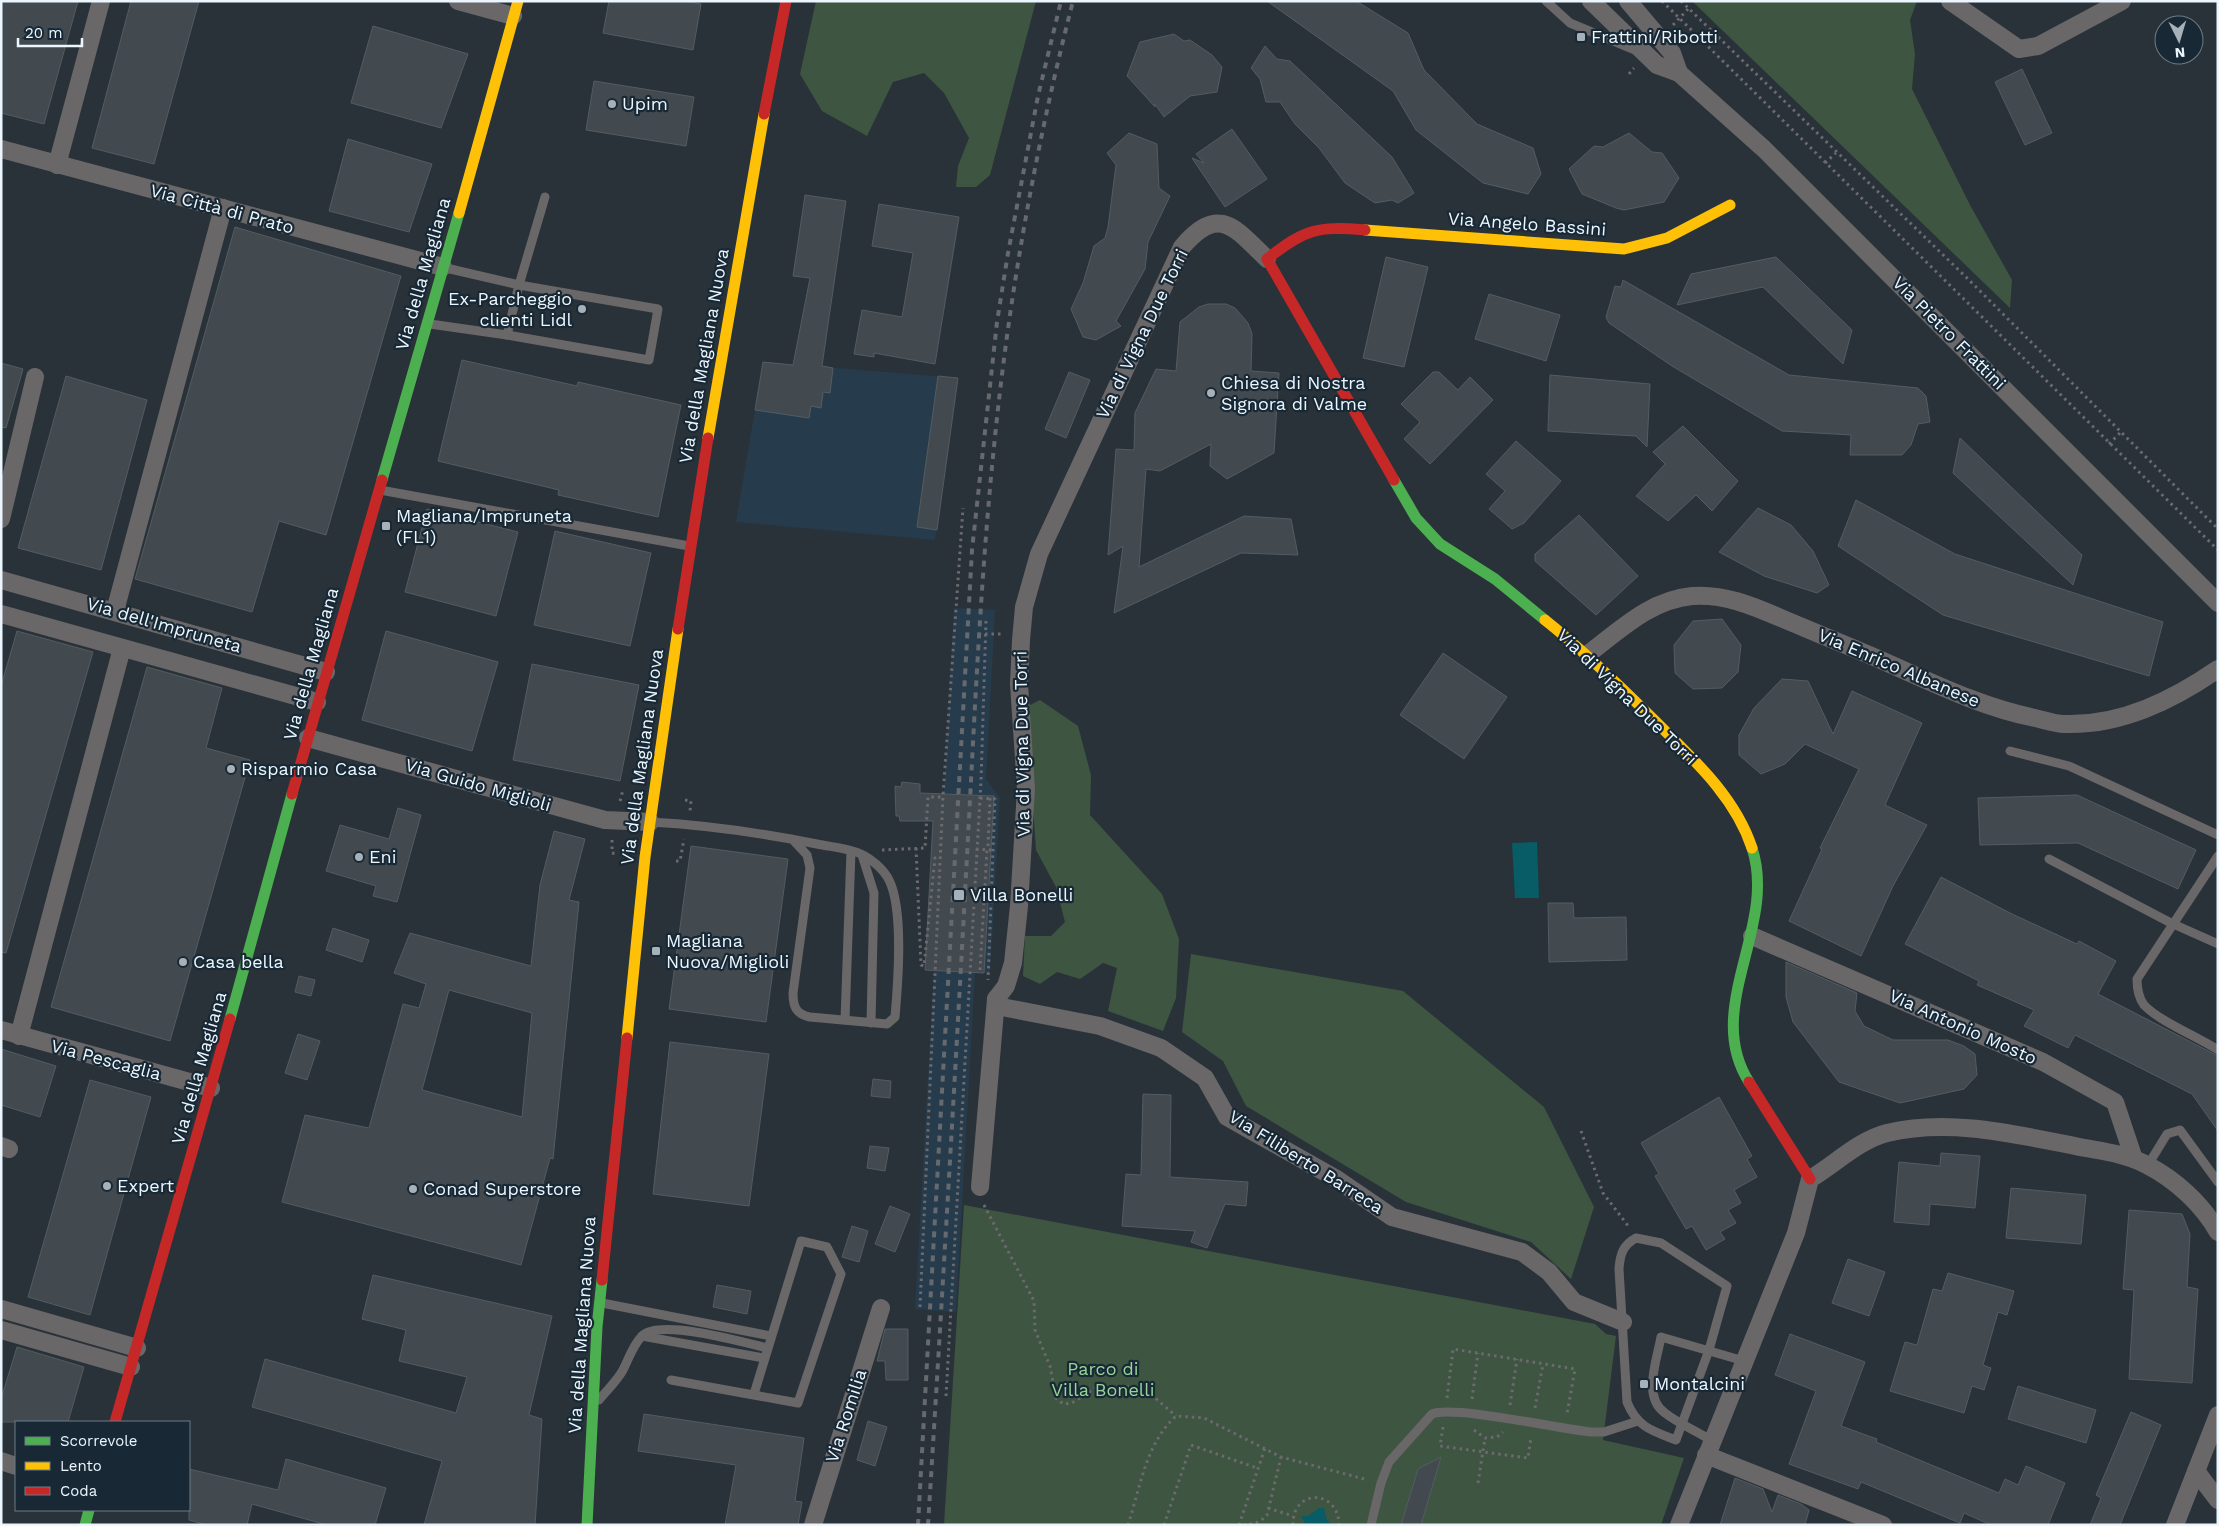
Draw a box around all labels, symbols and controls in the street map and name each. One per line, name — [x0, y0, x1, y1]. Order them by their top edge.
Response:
scale bar — [18, 15, 81, 47]
north arrow — [2154, 15, 2204, 65]
text: 20 m — [25, 24, 63, 42]
place label: Frattini/Ribotti — [1591, 26, 1718, 47]
marker: Frattini/Ribotti — [1575, 31, 1587, 43]
text: N — [2174, 45, 2186, 61]
place label: Upim — [622, 93, 668, 114]
marker: Upim — [606, 98, 618, 110]
street label: Via Città di Prato — [148, 179, 296, 238]
street label: Via della Magliana — [391, 195, 454, 353]
street label: Via Angelo Bassini — [1447, 207, 1607, 240]
street label: Via di Vigna Due Torri — [1091, 245, 1192, 422]
street label: Via della Magliana Nuova — [674, 247, 733, 465]
street label: Via Pietro Frattini — [1888, 272, 2010, 394]
place label: Ex-Parcheggio clienti Lidl — [448, 288, 572, 330]
marker: Ex-Parcheggio clienti Lidl — [576, 303, 588, 315]
place label: Chiesa di Nostra Signora di Valme — [1221, 372, 1367, 414]
marker: Chiesa di Nostra Signora di Valme — [1205, 387, 1217, 399]
place label: Magliana/Impruneta (FL1) — [396, 505, 572, 547]
marker: Magliana/Impruneta (FL1) — [380, 520, 392, 532]
street label: Via della Magliana — [279, 585, 342, 743]
street label: Via dell'Impruneta — [84, 592, 244, 657]
street label: Via di Vigna Due Torri — [1553, 624, 1702, 769]
street label: Via Enrico Albanese — [1815, 624, 1983, 711]
street label: Via della Magliana Nuova — [616, 648, 667, 866]
street label: Via di Vigna Due Torri — [1009, 651, 1034, 837]
street label: Via Guido Miglioli — [403, 754, 553, 815]
place label: Risparmio Casa — [241, 758, 377, 779]
marker: Risparmio Casa — [225, 763, 237, 775]
place label: Eni — [369, 846, 396, 867]
marker: Eni — [353, 851, 365, 863]
place label: Villa Bonelli — [970, 884, 1073, 905]
marker: Villa Bonelli — [952, 888, 966, 902]
place label: Magliana Nuova/Miglioli — [666, 930, 789, 972]
marker: Magliana Nuova/Miglioli — [650, 945, 662, 957]
place label: Casa bella — [193, 951, 284, 972]
marker: Casa bella — [177, 956, 189, 968]
street label: Via Antonio Mosto — [1886, 984, 2040, 1069]
street label: Via della Magliana — [167, 989, 230, 1147]
street label: Via Pescaglia — [49, 1035, 164, 1084]
street label: Via Filiberto Barreca — [1225, 1105, 1387, 1218]
place label: Expert — [117, 1175, 175, 1196]
place label: Conad Superstore — [423, 1178, 581, 1199]
marker: Expert — [101, 1180, 113, 1192]
marker: Conad Superstore — [407, 1183, 419, 1195]
street label: Via della Magliana Nuova — [563, 1216, 600, 1434]
park label: Parco di Villa Bonelli — [1051, 1358, 1155, 1400]
street label: Via Romilia — [821, 1366, 871, 1465]
place label: Montalcini — [1654, 1373, 1745, 1394]
marker: Montalcini — [1638, 1378, 1650, 1390]
legend — [15, 1421, 190, 1511]
text: Scorrevole — [60, 1432, 138, 1450]
text: Lento — [60, 1457, 102, 1475]
text: Coda — [60, 1482, 98, 1500]

